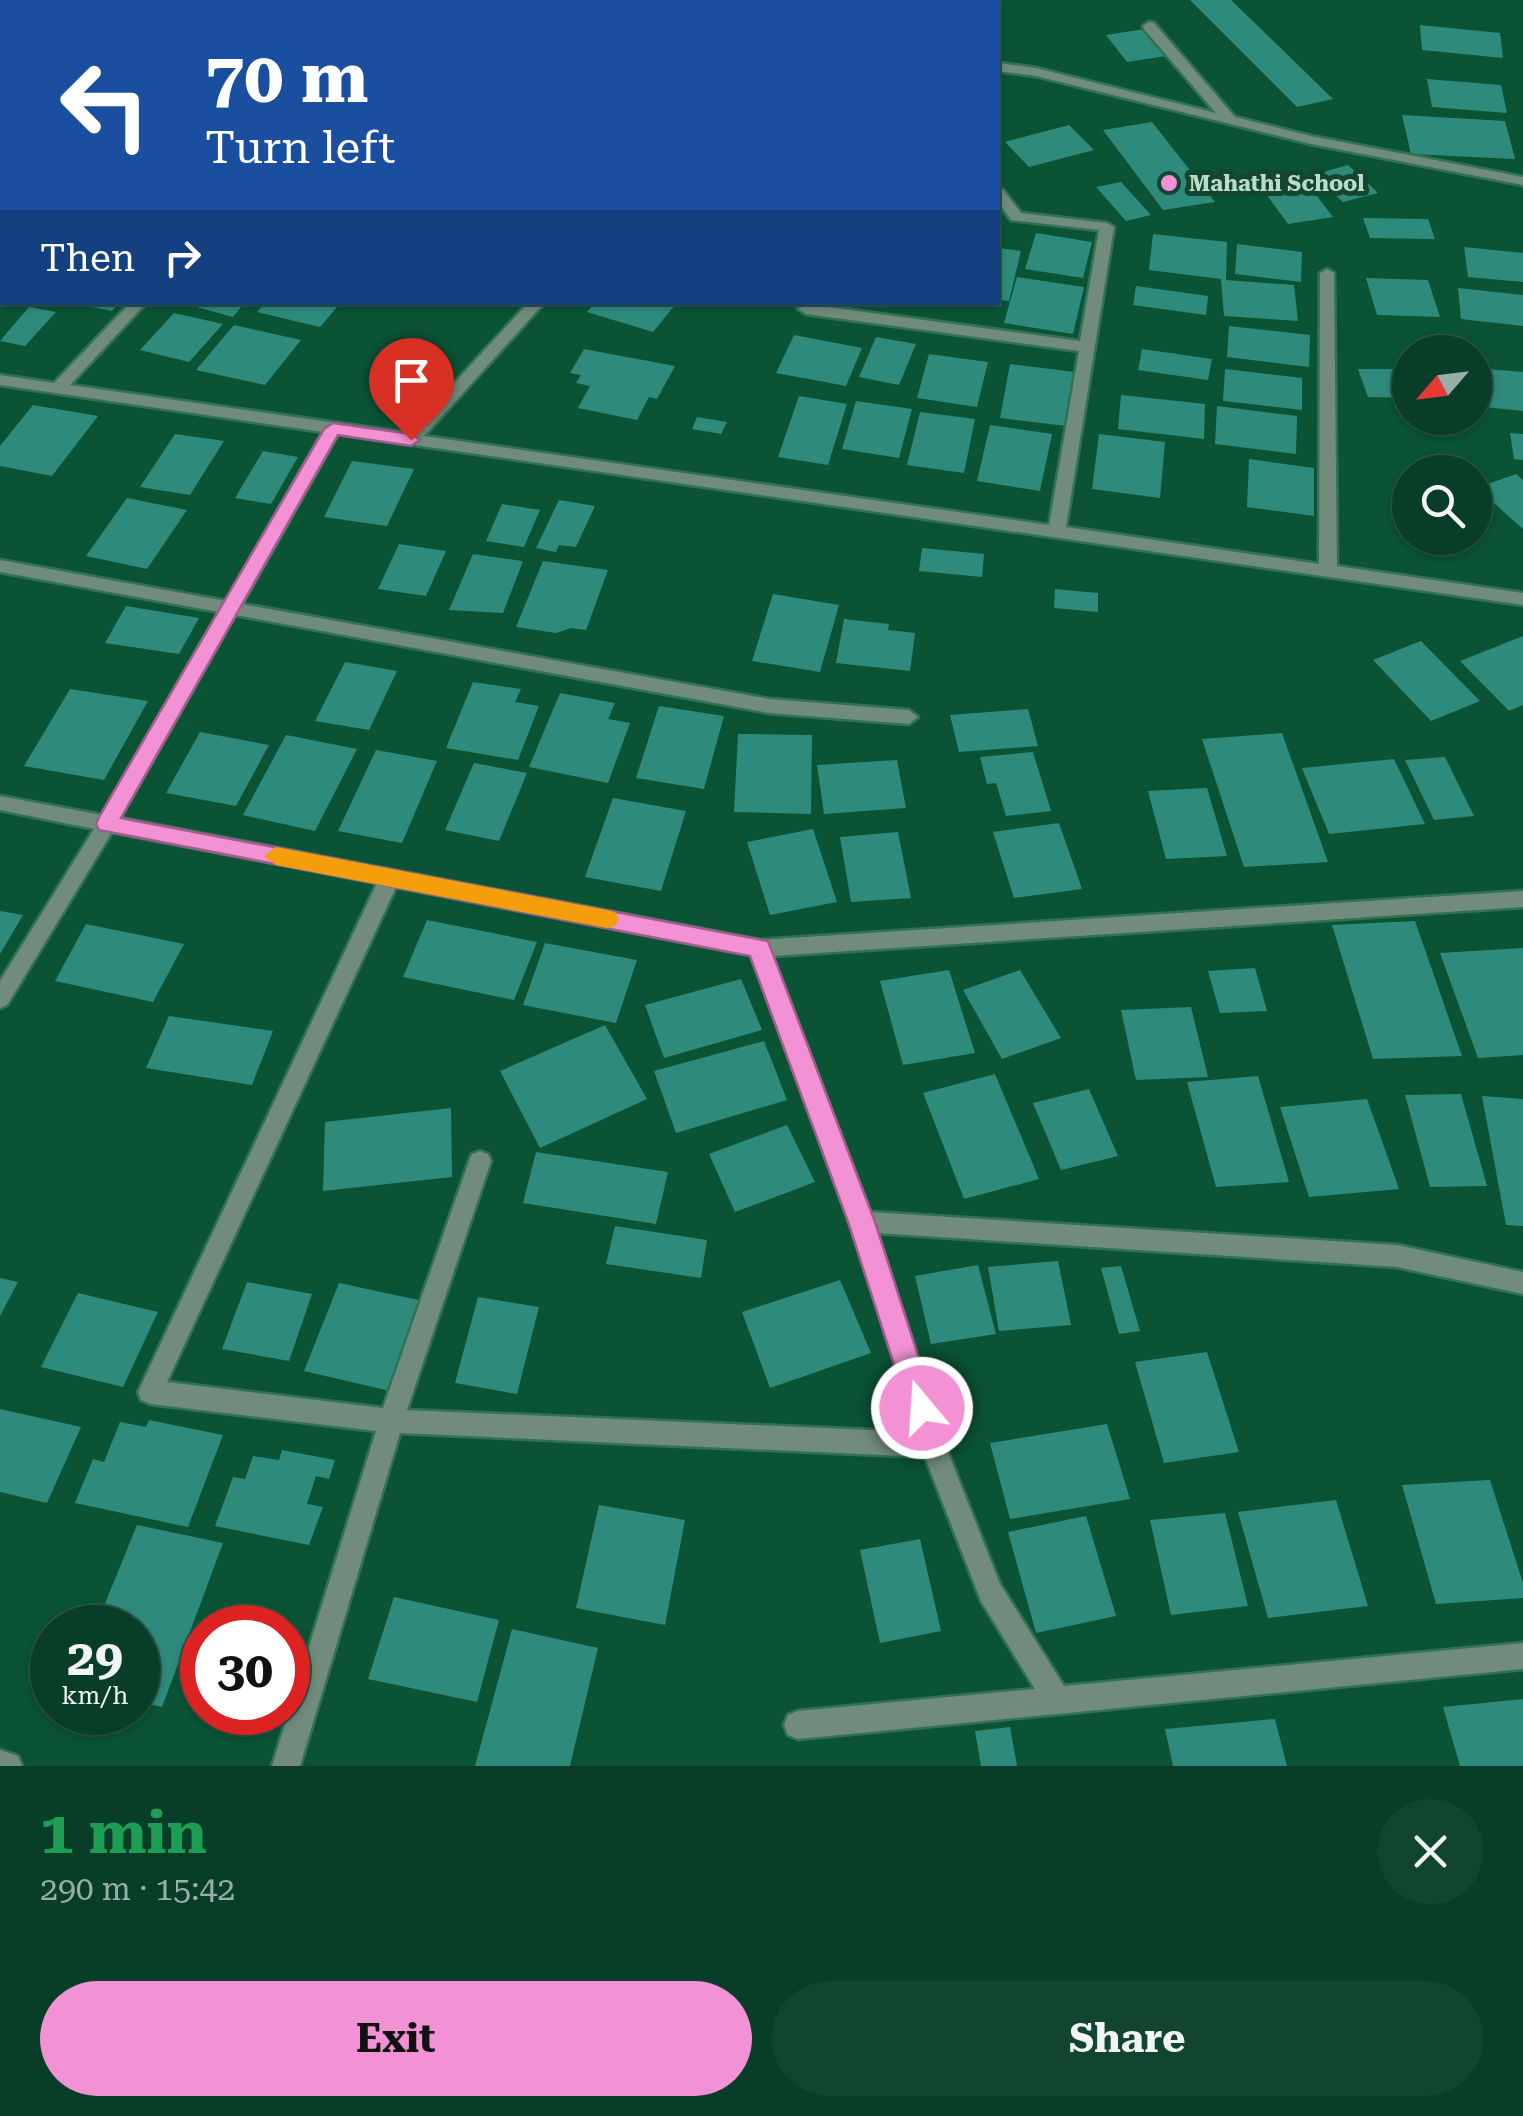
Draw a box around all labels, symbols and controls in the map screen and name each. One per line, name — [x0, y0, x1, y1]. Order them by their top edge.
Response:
text: 70 m — [205, 37, 369, 119]
icon: left — [40, 40, 170, 170]
text: Turn left — [205, 121, 395, 174]
place label: Mahathi School — [1189, 171, 1365, 196]
marker: Mahathi School — [1158, 172, 1180, 194]
icon: right — [155, 230, 210, 285]
text: Then — [40, 236, 135, 280]
north arrow — [1392, 335, 1492, 435]
map controls — [1392, 335, 1492, 555]
pin — [369, 338, 454, 441]
icon: arrive — [384, 353, 439, 408]
button: search — [1392, 455, 1492, 555]
position arrow — [870, 1356, 974, 1460]
speed limit sign: 30 — [180, 1605, 310, 1735]
text: 29 — [67, 1629, 123, 1687]
text: km/h — [62, 1681, 128, 1710]
text: 1 min — [40, 1797, 207, 1868]
button: close — [1378, 1799, 1483, 1904]
text: 290 m · 15:42 — [40, 1870, 235, 1908]
button: Exit — [40, 1981, 752, 2096]
button: Share — [772, 1981, 1483, 2096]

